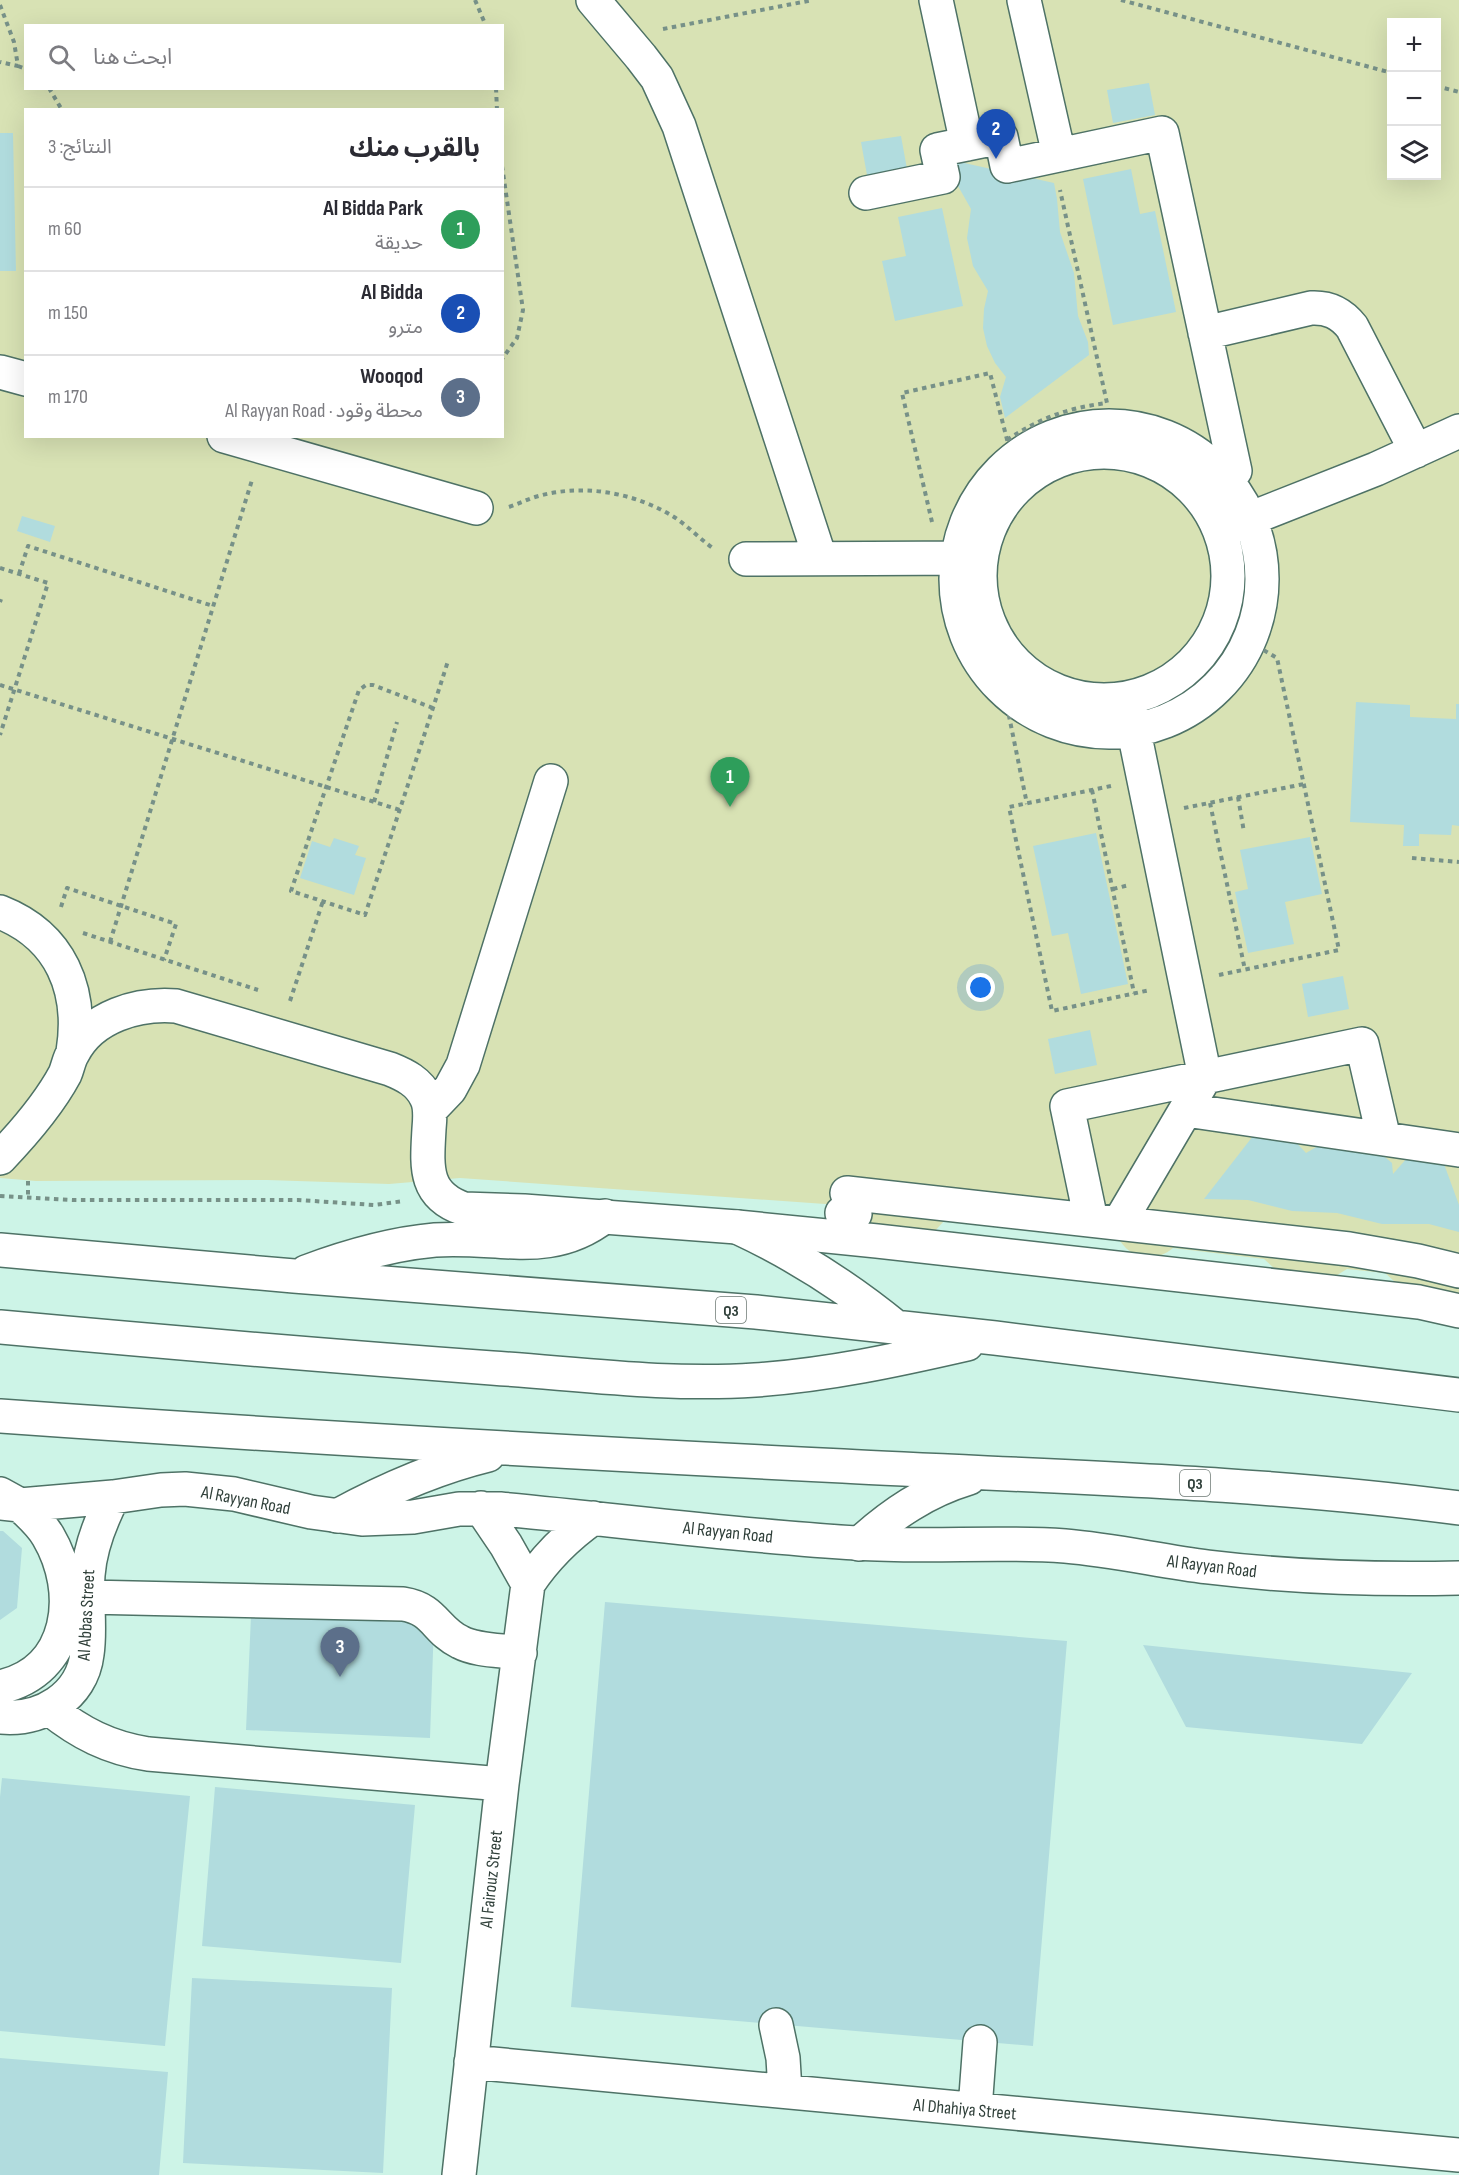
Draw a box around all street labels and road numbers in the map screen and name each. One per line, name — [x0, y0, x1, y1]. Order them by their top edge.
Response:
road number: Q3 — [716, 1297, 746, 1323]
road number: Q3 — [1180, 1470, 1210, 1496]
street label: Al Rayyan Road — [199, 1481, 292, 1519]
street label: Al Rayyan Road — [681, 1517, 774, 1548]
street label: Al Rayyan Road — [1165, 1550, 1258, 1582]
street label: Al Abbas Street — [74, 1568, 99, 1662]
street label: Al Fairouz Street — [476, 1829, 507, 1930]
street label: Al Dhahiya Street — [912, 2094, 1018, 2124]

